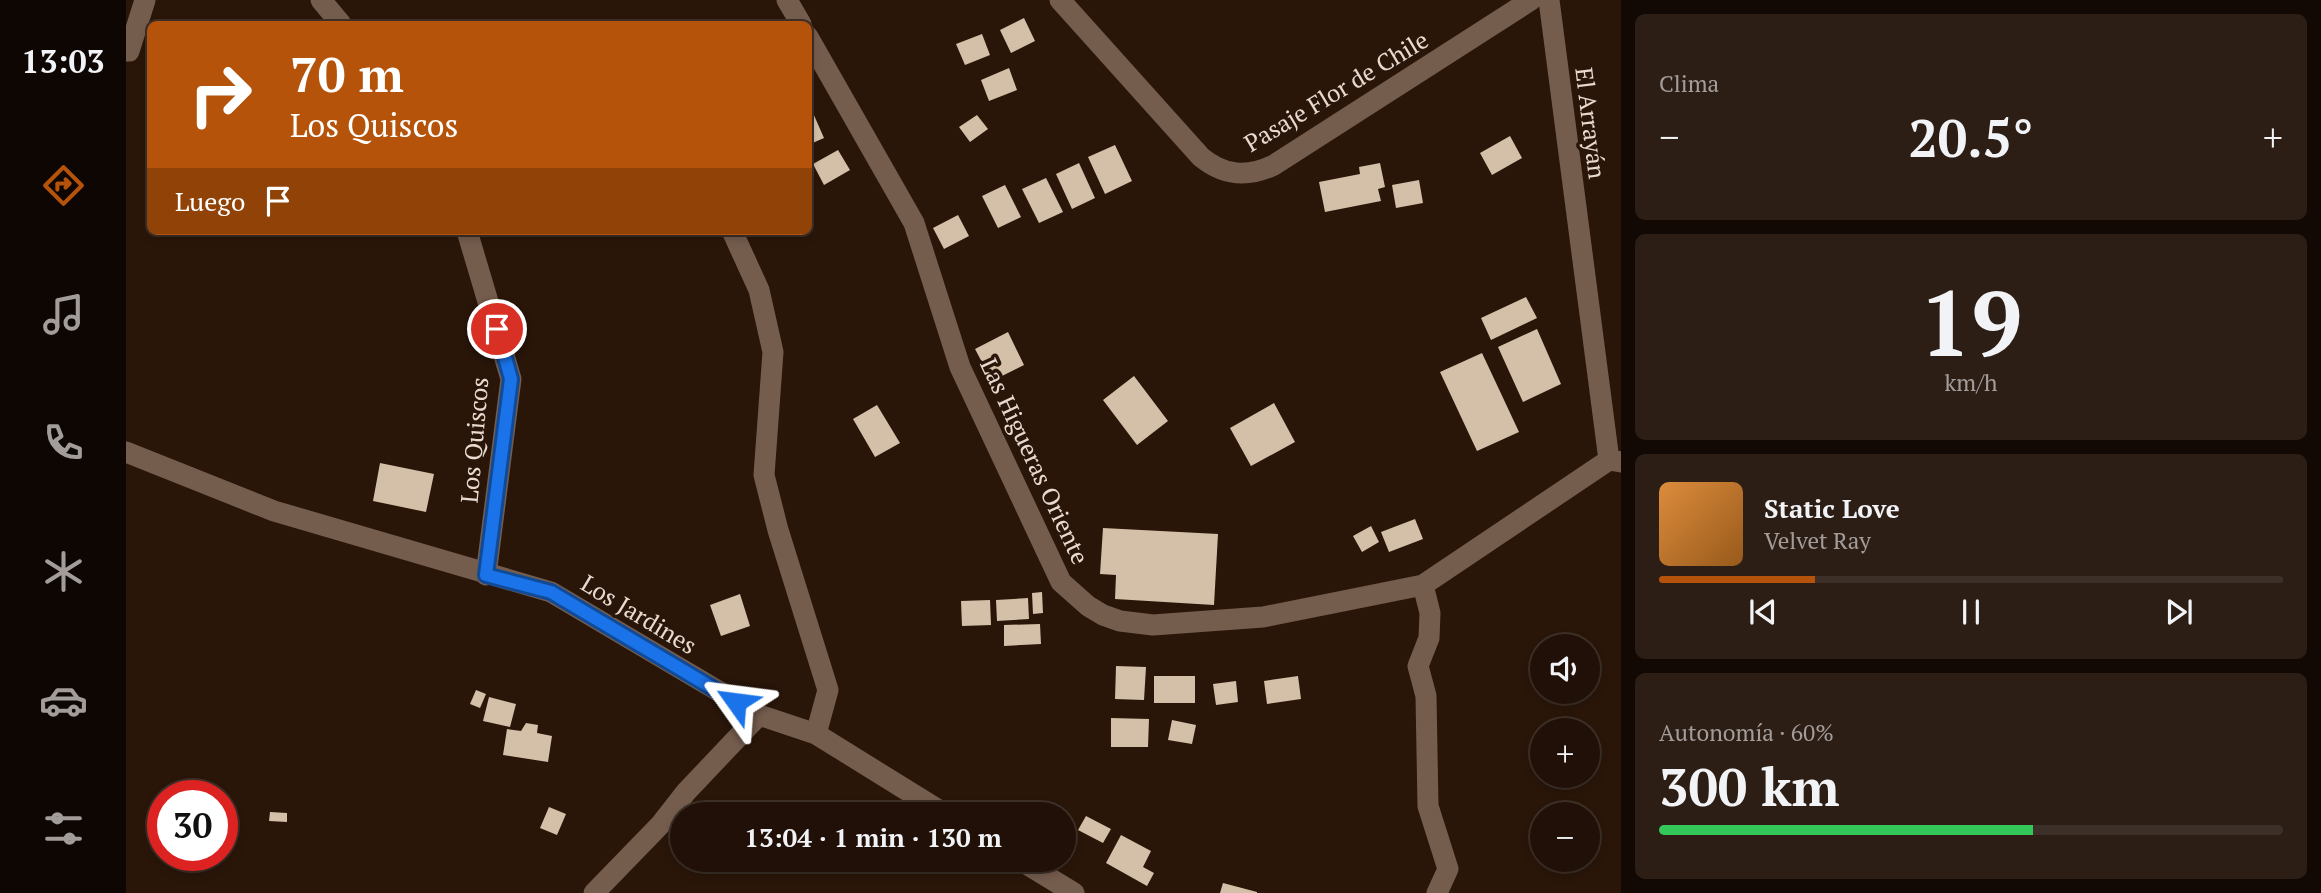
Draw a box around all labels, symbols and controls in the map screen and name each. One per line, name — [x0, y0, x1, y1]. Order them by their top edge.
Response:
street label: Pasaje Flor de Chile — [1238, 23, 1434, 159]
text: 13:03 — [21, 40, 105, 82]
text: 70 m — [290, 41, 404, 106]
icon: right — [175, 49, 266, 140]
street label: El Arrayán — [1568, 65, 1614, 181]
text: Clima — [1659, 68, 1719, 99]
text: 20.5° — [1908, 103, 2034, 172]
text: Los Quiscos — [290, 104, 458, 146]
text: − — [1659, 112, 1679, 162]
text: + — [2263, 112, 2283, 162]
icon: directions — [39, 161, 88, 210]
icon: arrive — [259, 182, 297, 220]
text: Luego — [175, 184, 245, 218]
text: 19 — [1920, 261, 2022, 382]
icon: music — [39, 290, 88, 339]
pin — [467, 299, 527, 359]
icon: arrive — [478, 310, 516, 348]
street label: Las Higueras Oriente — [973, 353, 1097, 569]
text: km/h — [1944, 367, 1998, 398]
street label: Los Quiscos — [453, 376, 495, 504]
icon: phone — [39, 418, 88, 467]
text: Static Love — [1764, 491, 1900, 525]
text: Velvet Ray — [1764, 525, 1871, 556]
icon: climate — [39, 547, 88, 596]
street label: Los Jardines — [575, 567, 703, 661]
icon: previous — [1744, 593, 1782, 631]
icon: pause — [1952, 593, 1990, 631]
icon: next — [2160, 593, 2198, 631]
map controls — [1530, 634, 1600, 872]
button: sound — [1530, 634, 1600, 704]
position arrow — [699, 665, 773, 739]
icon: car — [39, 676, 88, 725]
text: Autonomía · 60% — [1659, 717, 1834, 748]
button: + — [1530, 718, 1600, 788]
text: 300 km — [1659, 752, 1840, 821]
speed limit sign: 30 — [147, 780, 238, 871]
button: − — [1530, 802, 1600, 872]
icon: filters — [39, 804, 88, 853]
text: 13:04 · 1 min · 130 m — [744, 820, 1002, 854]

